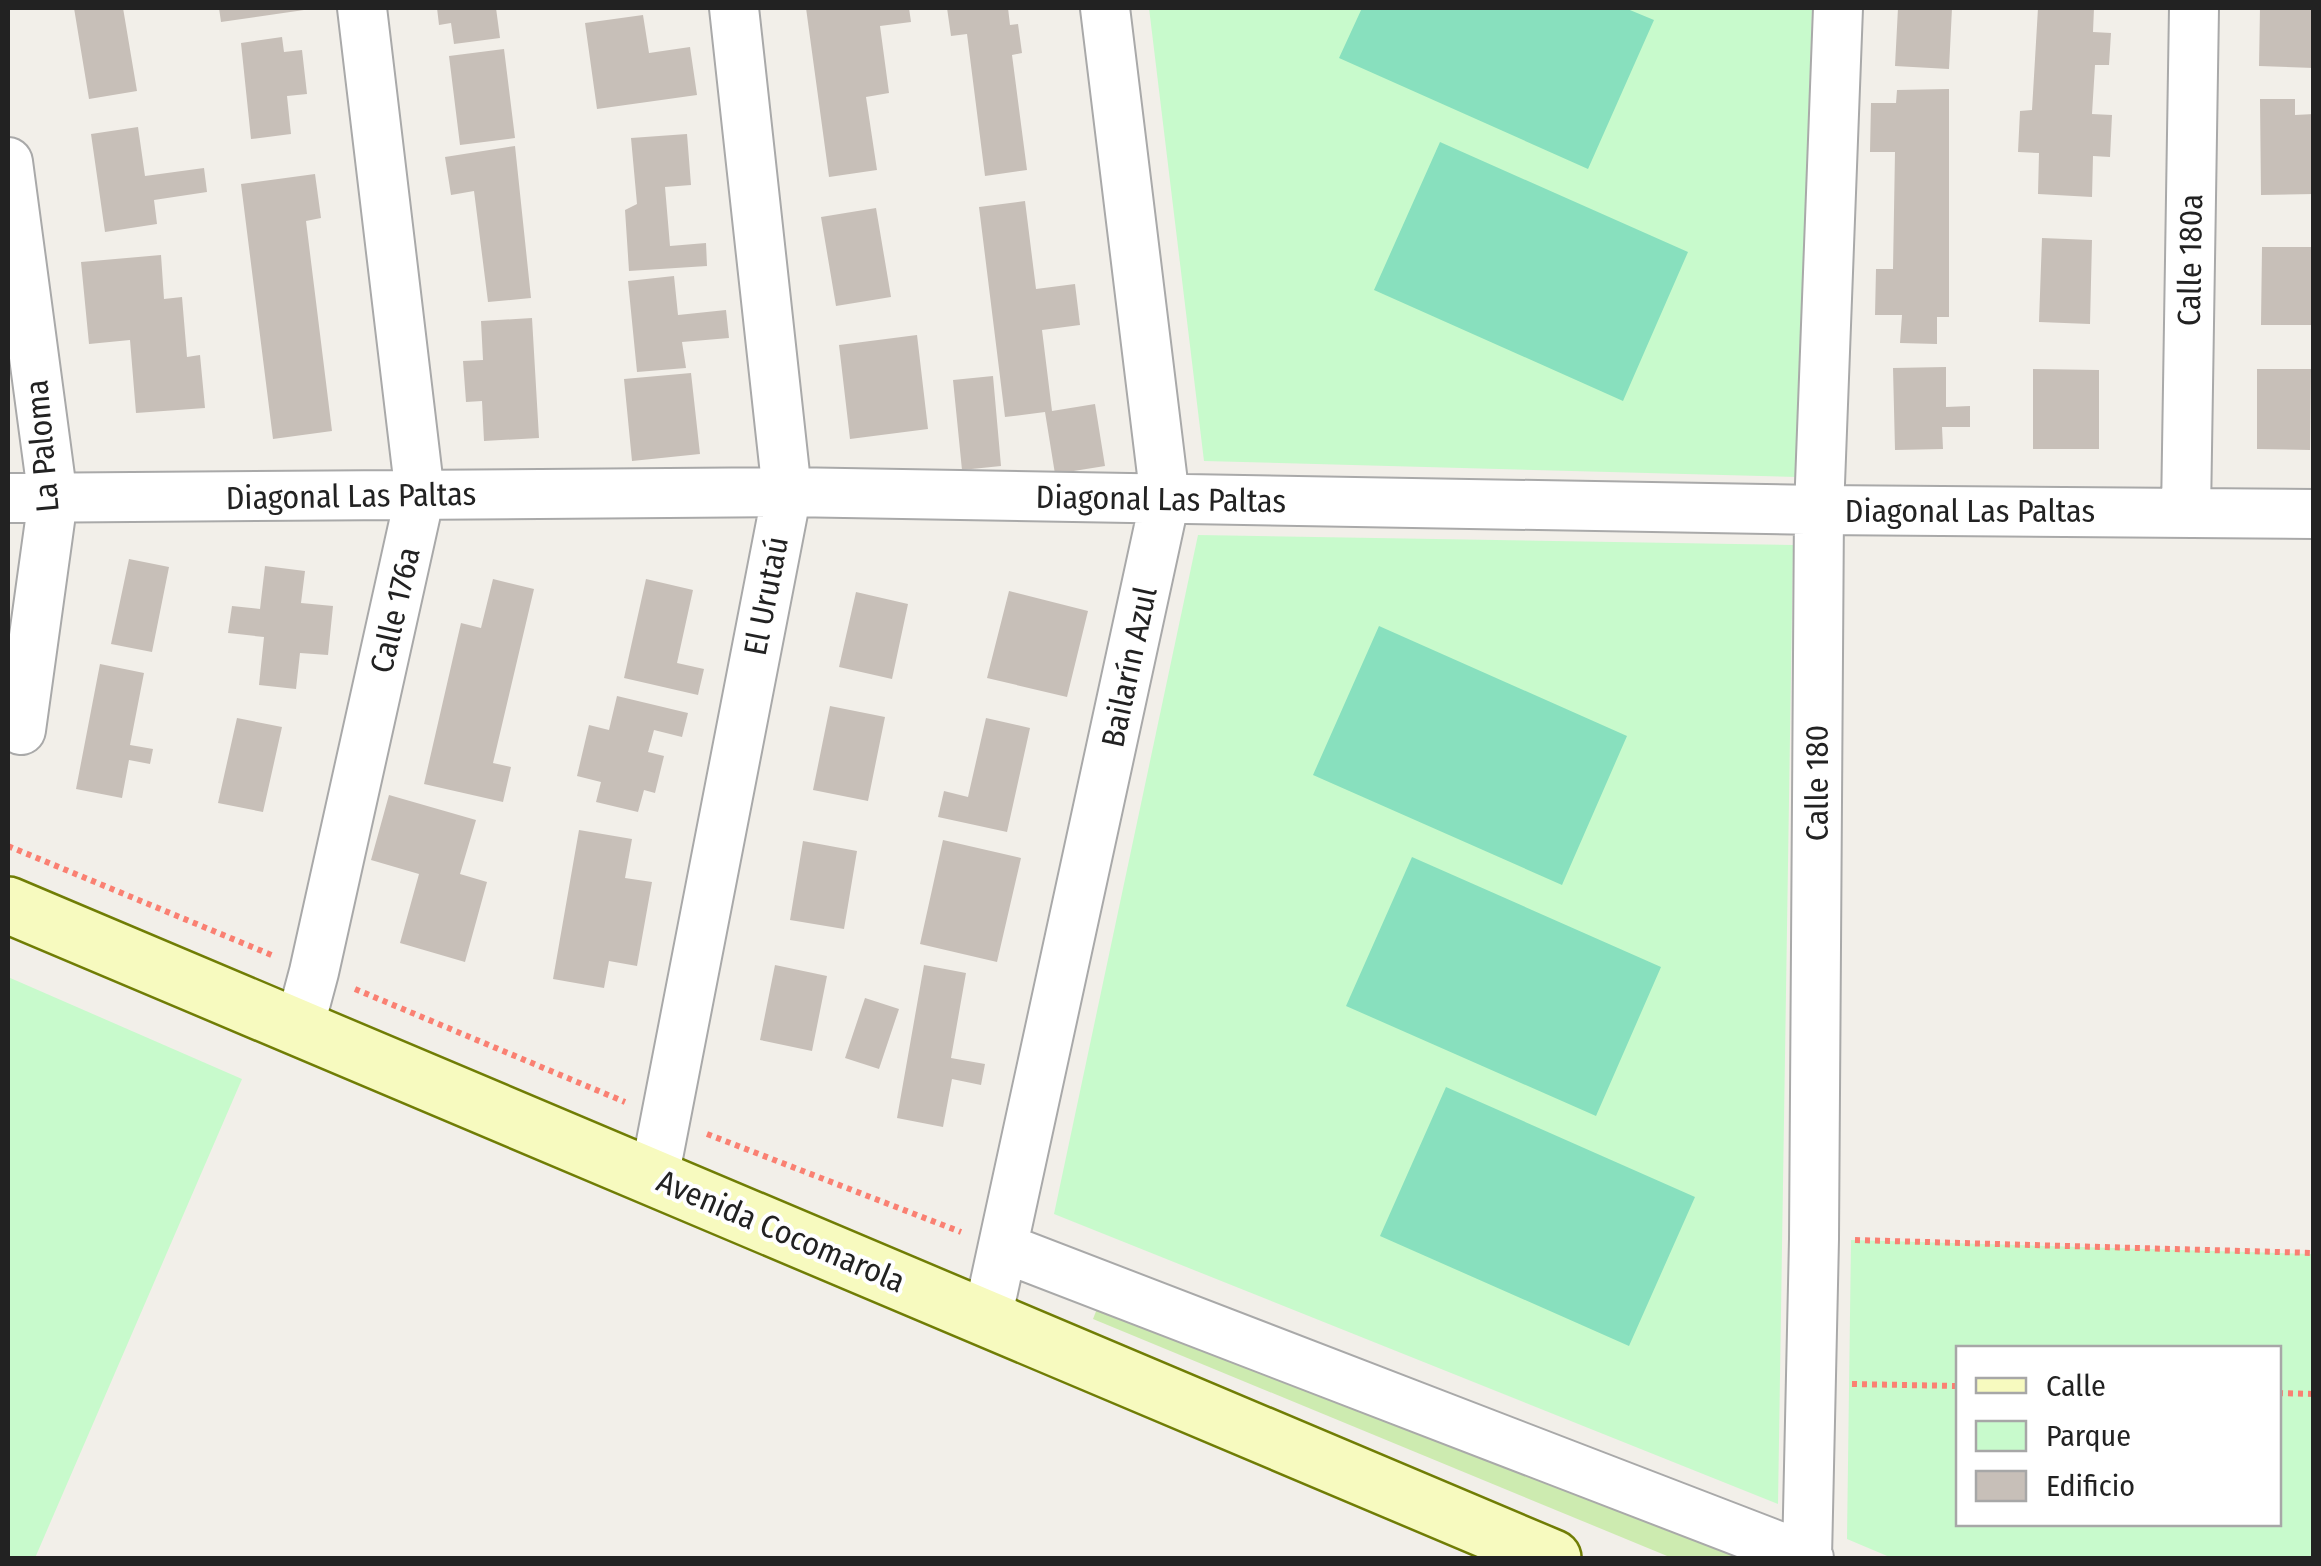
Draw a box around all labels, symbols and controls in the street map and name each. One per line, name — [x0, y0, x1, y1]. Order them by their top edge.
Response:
street label: Calle 180a — [2170, 194, 2210, 326]
street label: La Paloma — [17, 378, 67, 514]
street label: Diagonal Las Paltas — [225, 475, 477, 517]
street label: Diagonal Las Paltas — [1035, 478, 1287, 520]
street label: Diagonal Las Paltas — [1845, 492, 2095, 530]
street label: El Urutaú — [736, 533, 796, 659]
street label: Calle 176a — [362, 544, 428, 676]
street label: Bailarín Azul — [1093, 583, 1165, 751]
street label: Calle 180 — [1798, 725, 1836, 841]
street label: Avenida Cocomarola — [651, 1162, 911, 1300]
legend — [1956, 1346, 2281, 1526]
text: Calle — [2046, 1368, 2106, 1404]
text: Parque — [2046, 1418, 2131, 1454]
text: Edificio — [2046, 1468, 2135, 1504]

